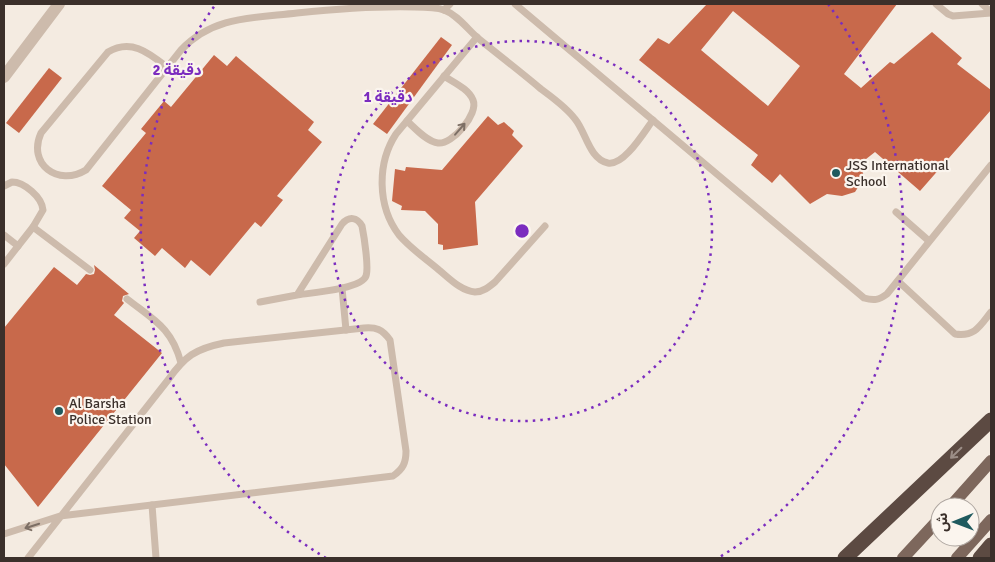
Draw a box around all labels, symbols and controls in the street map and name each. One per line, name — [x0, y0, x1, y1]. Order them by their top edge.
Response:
text: 2 دقيقة — [152, 61, 202, 79]
text: 1 دقيقة — [363, 88, 413, 106]
one-way arrow — [454, 123, 466, 136]
place label: JSS International School — [846, 157, 949, 190]
marker: JSS International School — [830, 167, 842, 179]
centre of rings — [513, 222, 531, 240]
place label: Al Barsha Police Station — [69, 395, 152, 428]
marker: Al Barsha Police Station — [53, 405, 65, 417]
one-way arrow — [950, 447, 962, 459]
north arrow — [930, 497, 980, 547]
text: ش — [934, 512, 951, 532]
one-way arrow — [25, 522, 41, 531]

